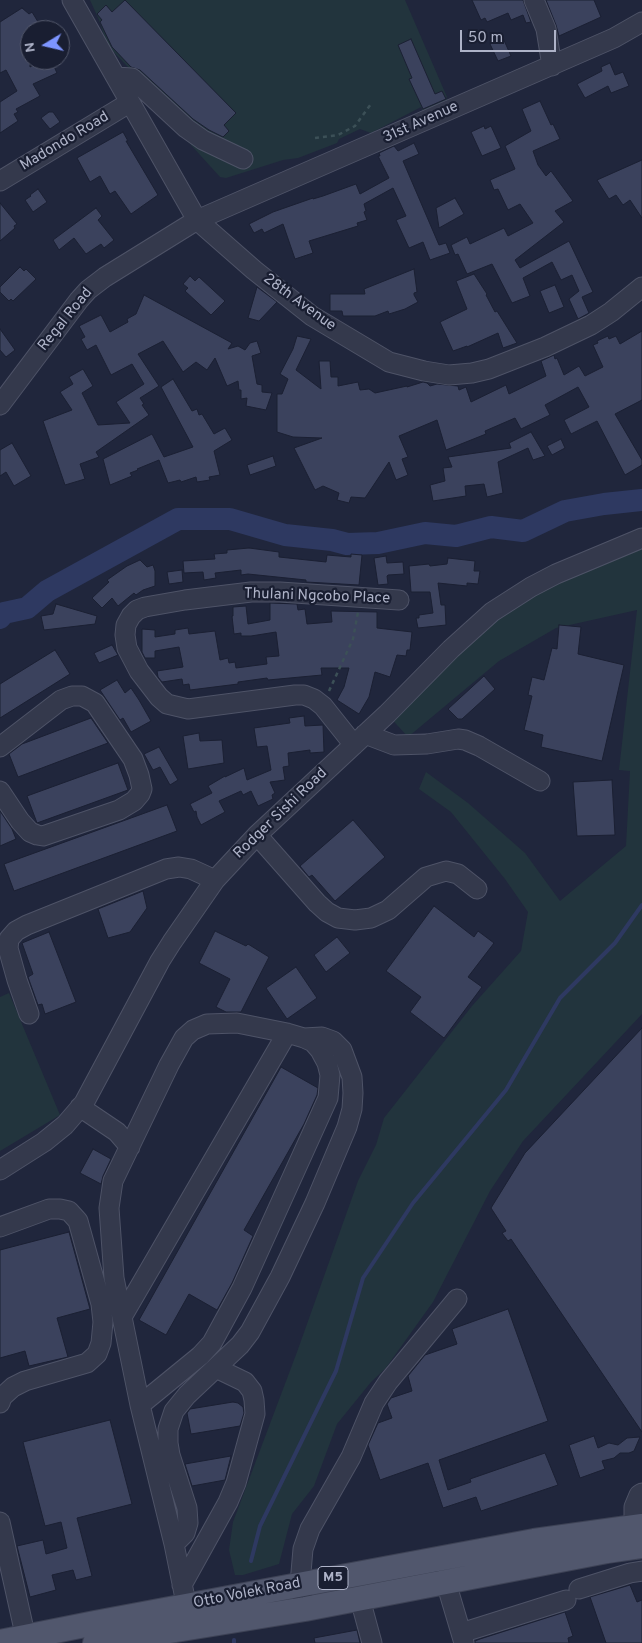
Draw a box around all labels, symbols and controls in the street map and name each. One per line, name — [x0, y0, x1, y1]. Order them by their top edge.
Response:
north arrow — [20, 20, 70, 70]
scale bar — [462, 20, 558, 52]
text: 50 m — [468, 29, 503, 48]
text: N — [21, 41, 40, 54]
street label: 31st Avenue — [381, 98, 461, 148]
street label: Madondo Road — [17, 108, 113, 176]
street label: 28th Avenue — [259, 271, 339, 335]
street label: Regal Road — [35, 285, 97, 355]
street label: Thulani Ngcobo Place — [244, 585, 390, 609]
street label: Rodger Sishi Road — [231, 765, 331, 863]
road number: M5 — [318, 1566, 348, 1590]
street label: Otto Volek Road — [192, 1575, 302, 1613]

